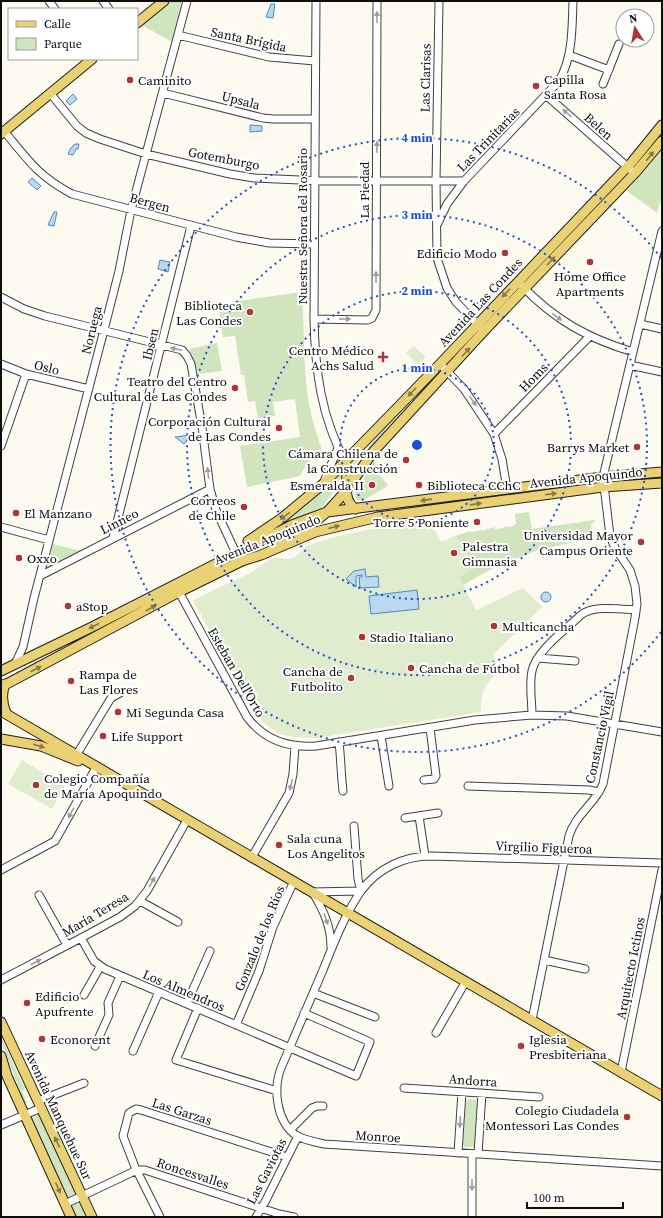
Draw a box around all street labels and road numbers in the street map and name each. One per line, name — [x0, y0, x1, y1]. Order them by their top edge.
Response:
street label: Santa Brígida — [210, 23, 289, 56]
street label: Las Clarisas — [416, 43, 435, 113]
street label: Upsala — [220, 88, 262, 114]
street label: Las Trinitarias — [453, 103, 524, 175]
street label: Belen — [581, 109, 617, 144]
street label: Gotemburgo — [187, 143, 261, 174]
street label: Nuestra Señora del Rosario — [294, 148, 311, 304]
street label: La Piedad — [356, 161, 373, 218]
street label: Bergen — [128, 189, 172, 216]
street label: Avenida Las Condes — [435, 254, 526, 350]
street label: Noruega — [77, 304, 106, 356]
street label: Ibsen — [138, 326, 163, 362]
street label: Oslo — [32, 356, 61, 379]
street label: Homs — [515, 359, 552, 396]
street label: Avenida Apoquindo — [529, 463, 643, 492]
street label: Linneo — [97, 505, 141, 538]
street label: Avenida Apoquindo — [211, 510, 323, 569]
street label: Esteban Dell'Orto — [204, 624, 269, 720]
street label: Constancio Vigil — [581, 689, 618, 785]
street label: Virgilio Figueroa — [495, 837, 593, 858]
street label: Gonzalo de los Ríos — [231, 883, 289, 993]
street label: María Teresa — [59, 888, 132, 941]
street label: Arquitecto Ictinos — [612, 915, 649, 1021]
street label: Los Almendros — [140, 965, 228, 1016]
street label: Avenida Manquehue Sur — [21, 1048, 96, 1183]
street label: Andorra — [448, 1070, 498, 1091]
street label: Las Garzas — [150, 1094, 214, 1129]
street label: Monroe — [355, 1126, 402, 1147]
street label: Las Gaviotas — [242, 1135, 291, 1207]
street label: Roncesvalles — [155, 1154, 231, 1193]

